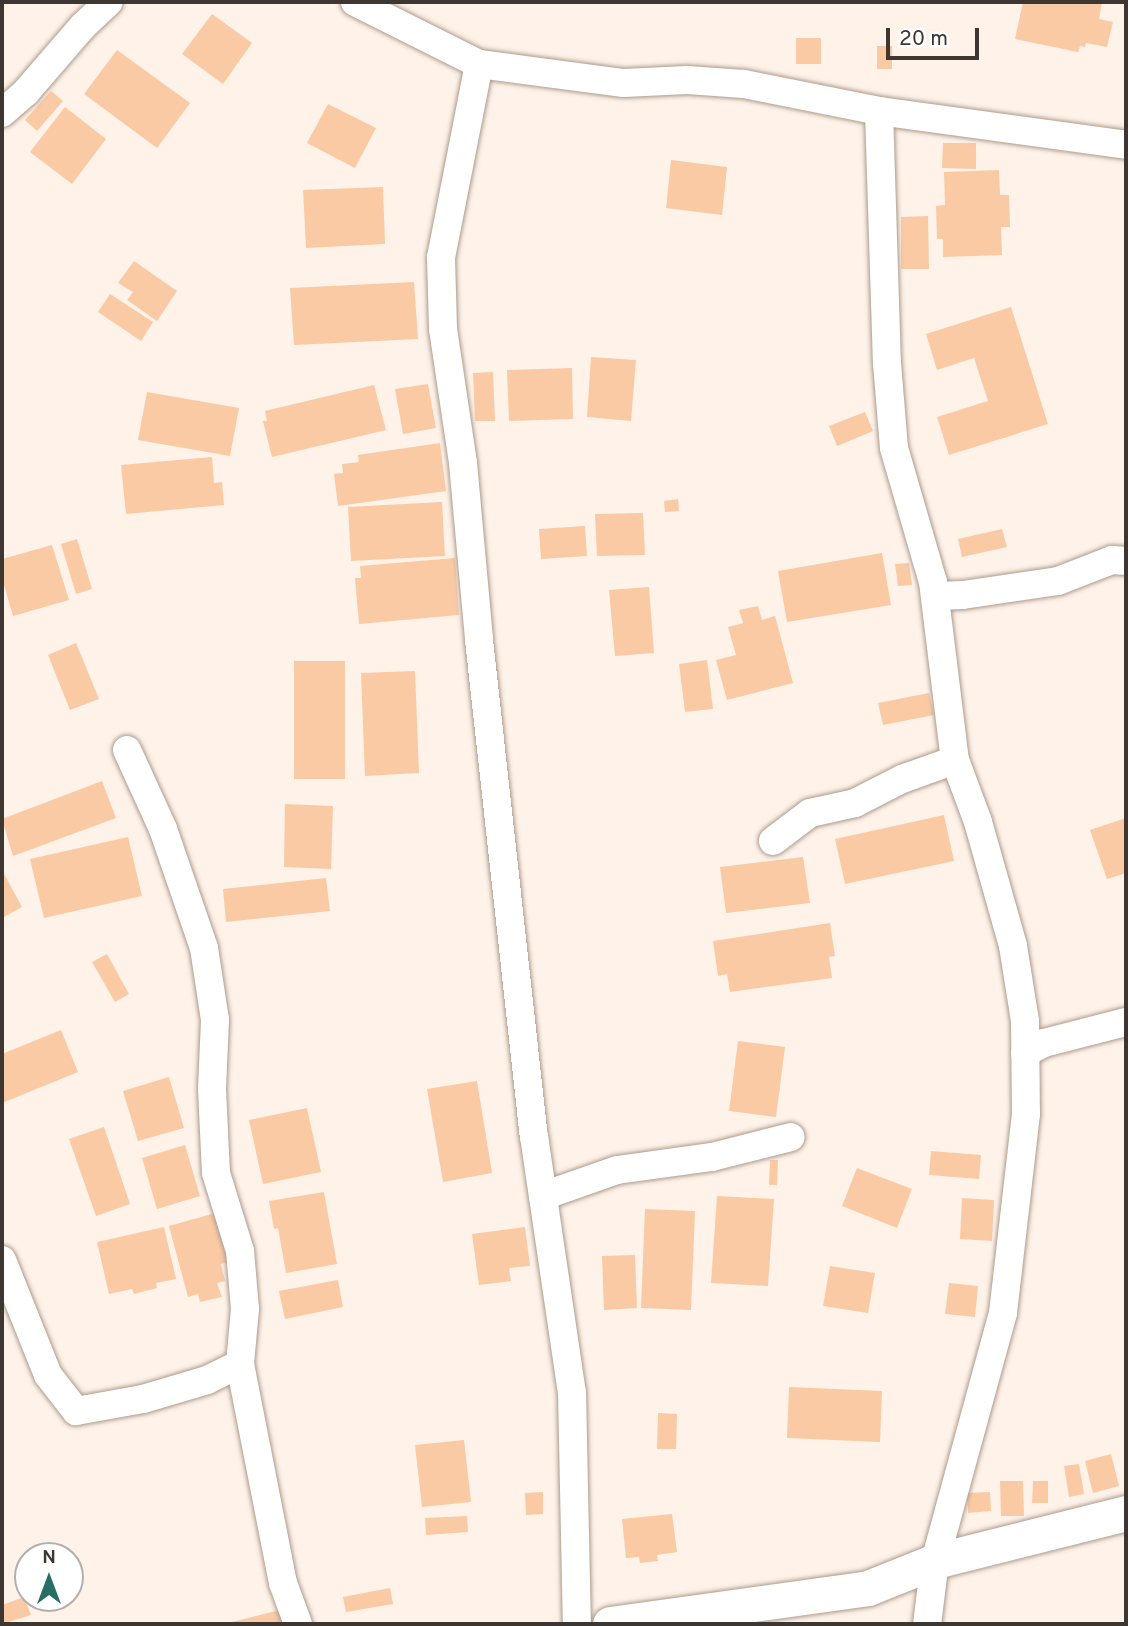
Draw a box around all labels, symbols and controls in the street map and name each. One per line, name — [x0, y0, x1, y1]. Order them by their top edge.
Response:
scale bar — [890, 14, 983, 58]
text: 20 m — [899, 26, 948, 53]
north arrow — [14, 1542, 84, 1612]
text: N — [42, 1546, 56, 1570]

